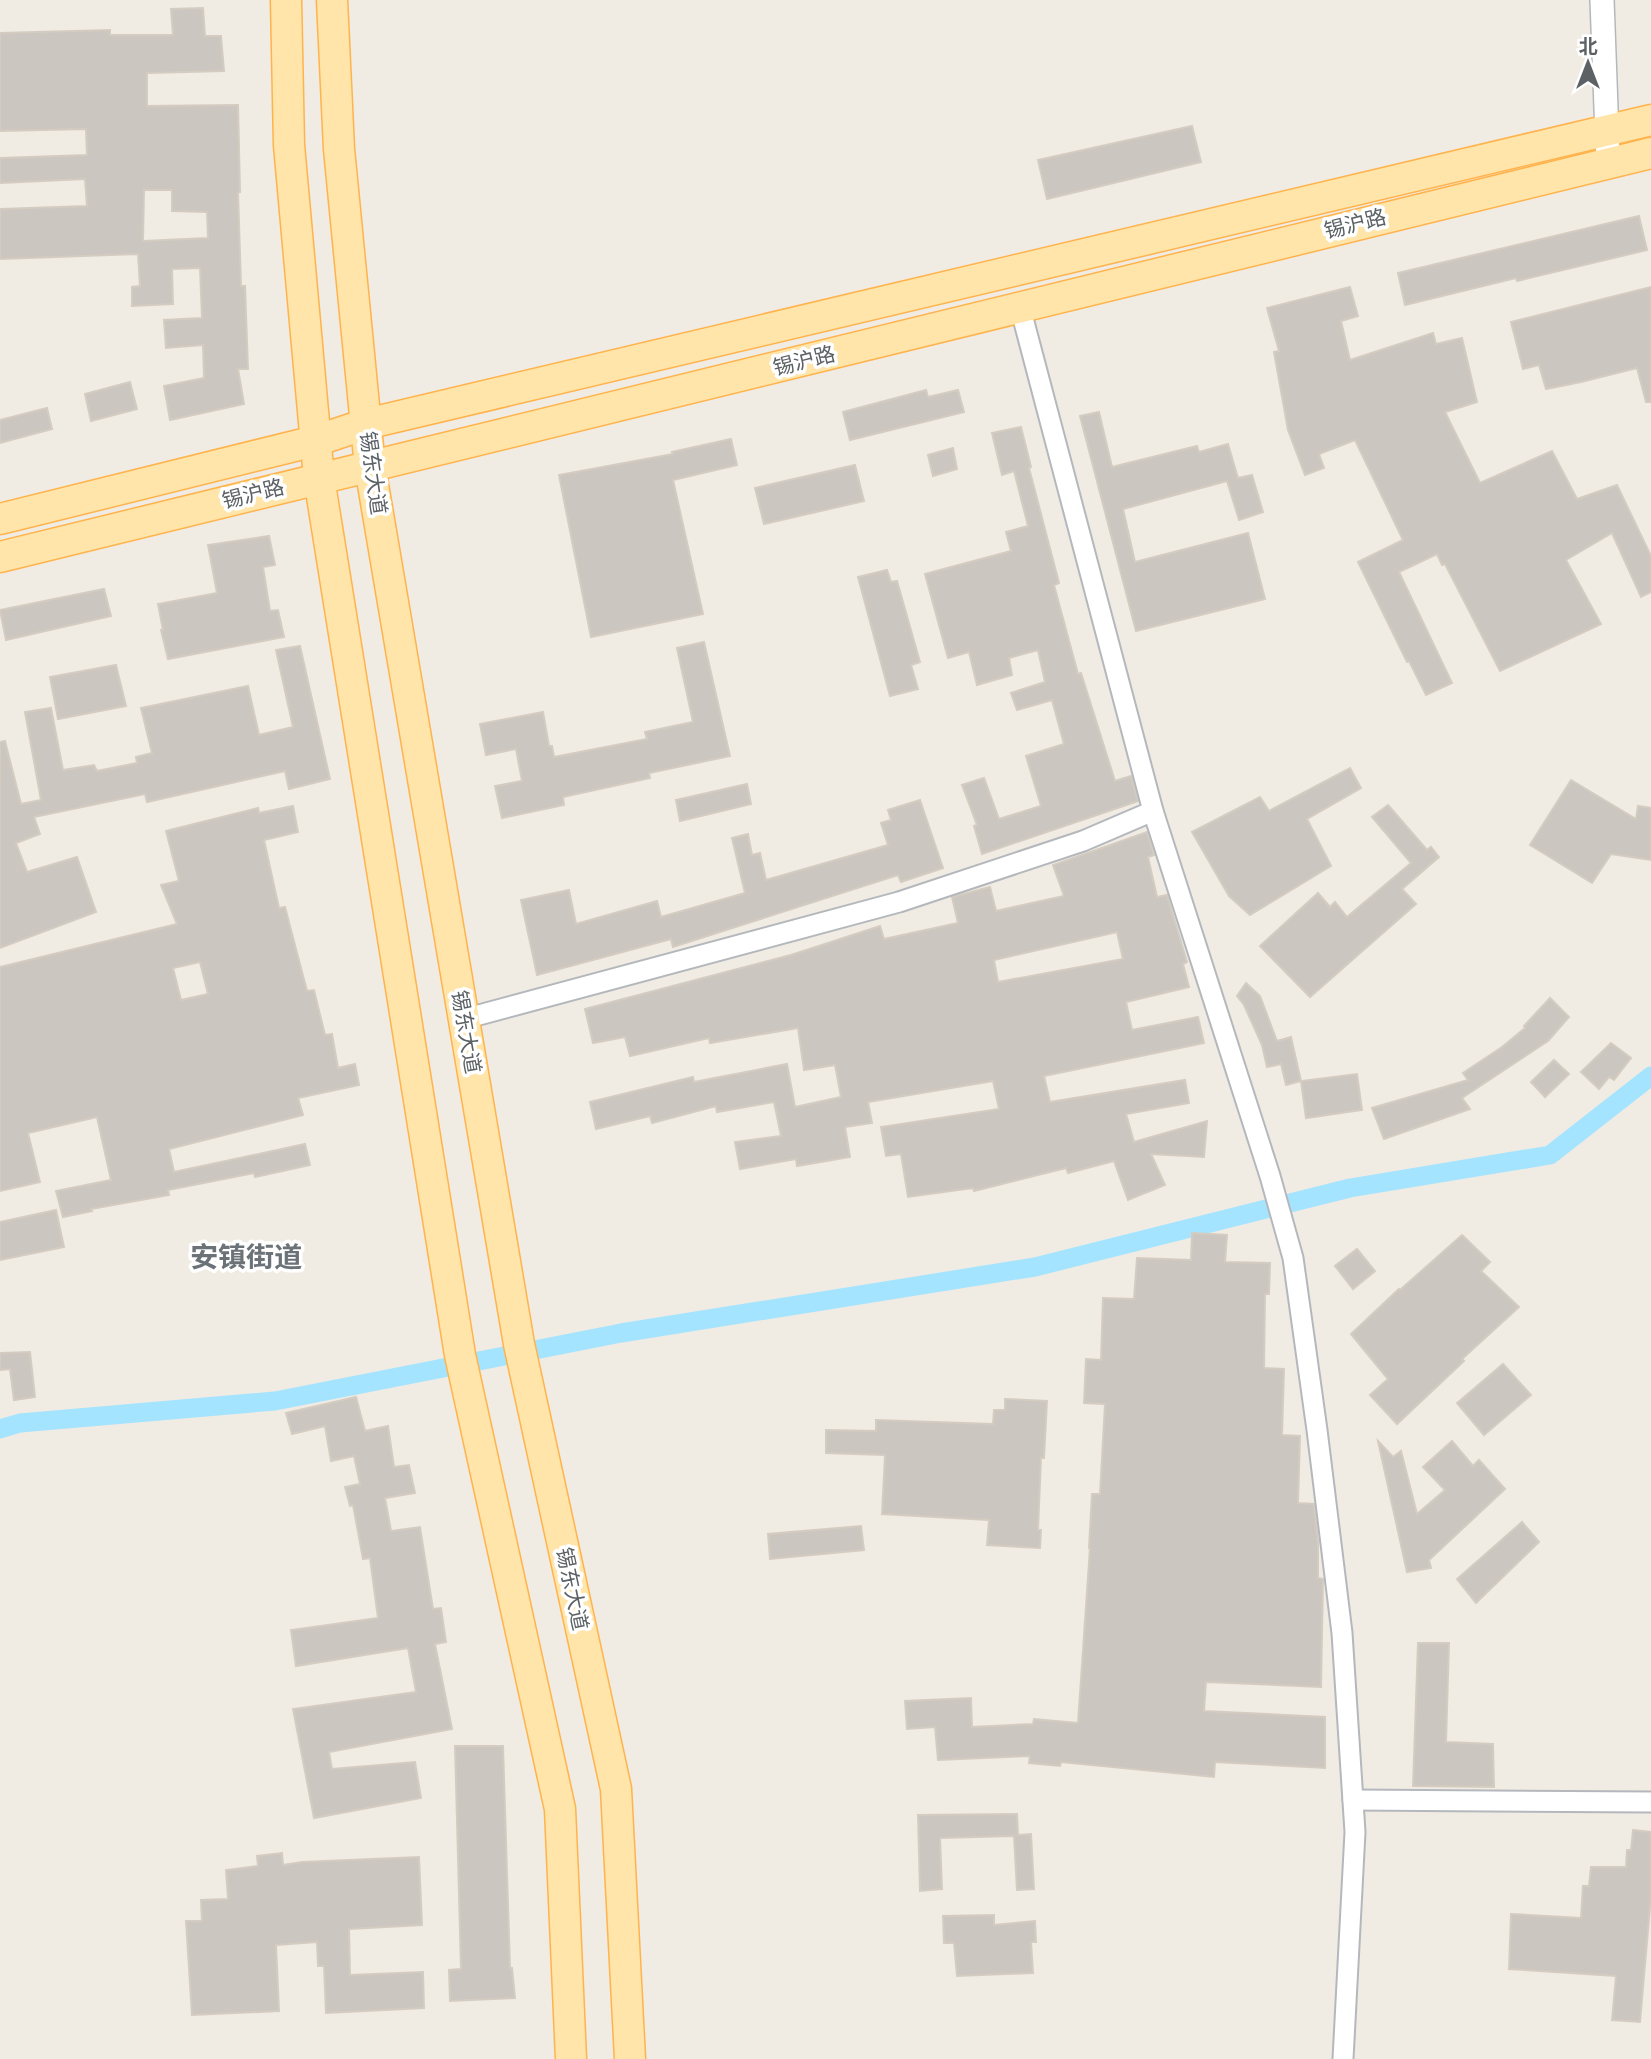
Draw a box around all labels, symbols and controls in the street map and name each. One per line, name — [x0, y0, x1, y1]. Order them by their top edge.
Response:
north arrow — [1553, 28, 1623, 98]
text: 北 — [1578, 34, 1598, 57]
street label: 锡沪路 — [1321, 203, 1388, 242]
street label: 锡沪路 — [770, 340, 837, 379]
street label: 锡东大道 — [356, 429, 393, 516]
street label: 锡沪路 — [219, 473, 286, 512]
street label: 锡东大道 — [448, 988, 487, 1075]
district label: 安镇街道 — [190, 1239, 302, 1273]
street label: 锡东大道 — [553, 1545, 594, 1632]

